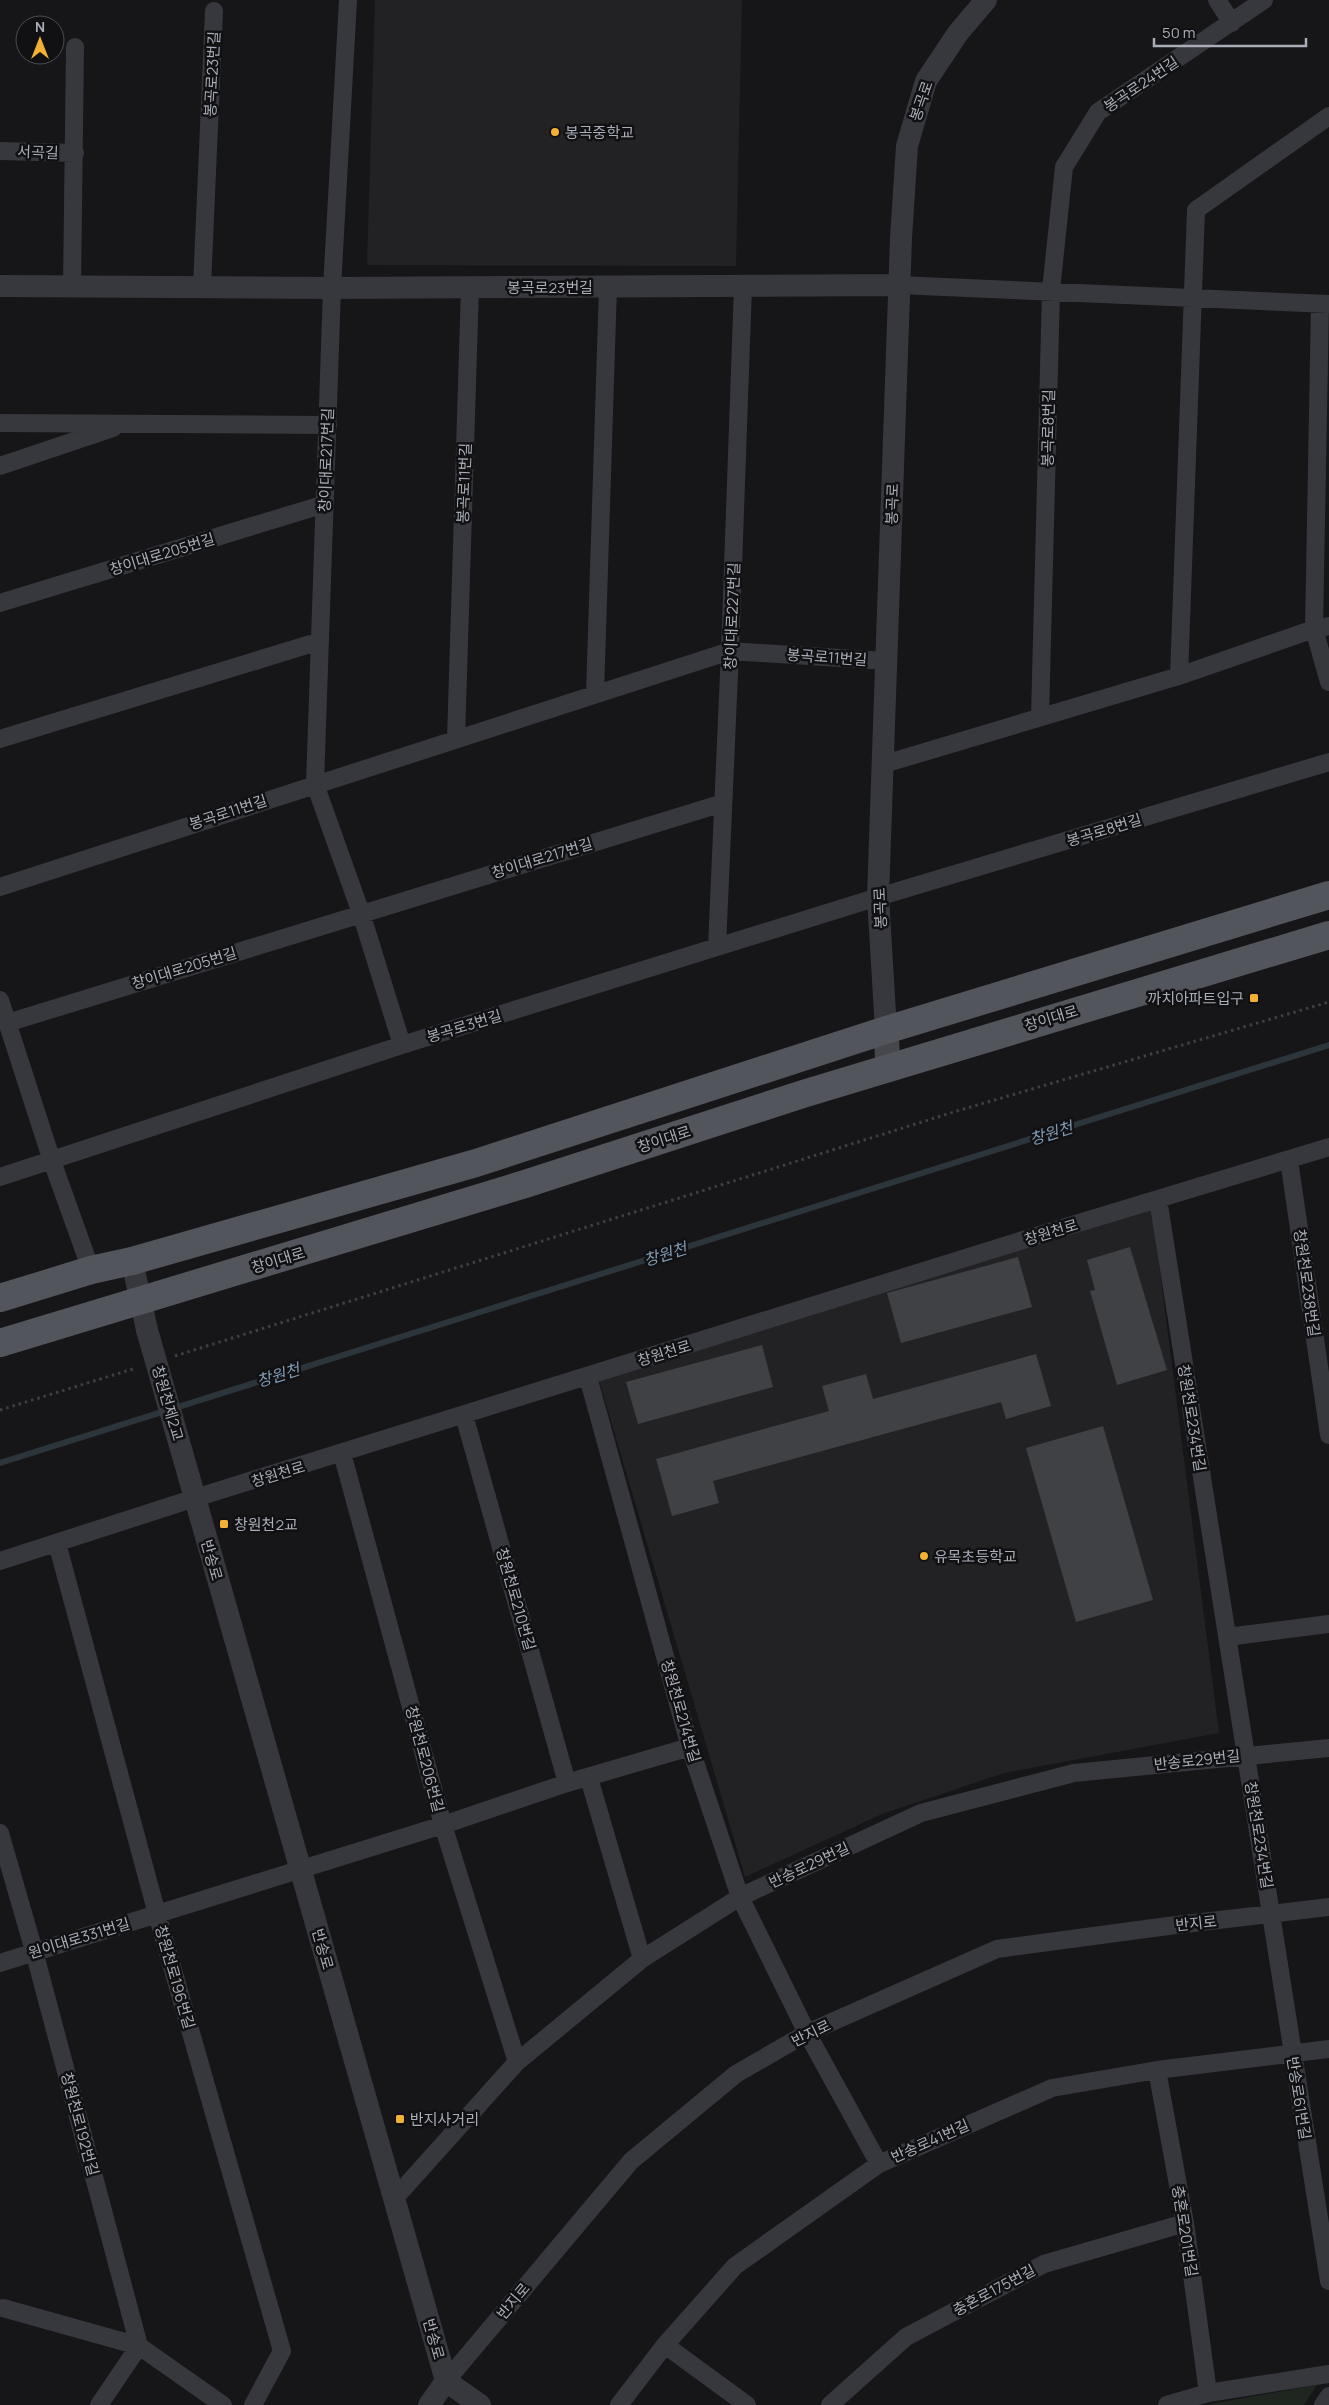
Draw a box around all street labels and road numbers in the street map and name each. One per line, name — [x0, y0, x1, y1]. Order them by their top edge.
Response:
street label: 봉곡로23번길 — [199, 31, 225, 117]
street label: 봉곡로24번길 — [1099, 51, 1183, 117]
street label: 봉곡로 — [904, 78, 938, 124]
street label: 서곡길 — [17, 141, 59, 163]
street label: 봉곡로23번길 — [507, 277, 593, 298]
street label: 봉곡로8번길 — [1037, 389, 1059, 467]
street label: 창이대로217번길 — [314, 407, 338, 513]
street label: 봉곡로11번길 — [452, 442, 476, 524]
street label: 봉곡로 — [881, 483, 903, 525]
street label: 창이대로205번길 — [107, 528, 217, 580]
street label: 창이대로227번길 — [720, 562, 744, 670]
street label: 봉곡로11번길 — [786, 644, 868, 670]
street label: 봉곡로11번길 — [186, 790, 270, 834]
street label: 봉곡로8번길 — [1064, 809, 1144, 851]
street label: 창이대로217번길 — [489, 833, 595, 883]
street label: 봉곡로 — [869, 887, 891, 929]
street label: 창이대로205번길 — [129, 942, 239, 994]
street label: 창이대로 — [1022, 1000, 1080, 1036]
street label: 봉곡로3번길 — [424, 1005, 504, 1047]
street label: 창이대로 — [635, 1120, 693, 1158]
street label: 창원천로 — [1022, 1214, 1080, 1250]
street label: 창원천로238번길 — [1289, 1228, 1325, 1338]
street label: 창이대로 — [249, 1242, 307, 1278]
street label: 창원천로 — [635, 1335, 693, 1371]
street label: 창원천제2교 — [147, 1363, 189, 1443]
street label: 창원천로234번길 — [1173, 1363, 1211, 1473]
street label: 창원천로 — [249, 1456, 307, 1492]
street label: 반송로 — [196, 1537, 228, 1583]
street label: 창원천로210번길 — [491, 1545, 541, 1653]
street label: 창원천로214번길 — [656, 1657, 706, 1765]
street label: 창원천로206번길 — [401, 1703, 449, 1815]
street label: 반송로29번길 — [1153, 1745, 1241, 1775]
street label: 창원천로234번길 — [1240, 1780, 1278, 1890]
street label: 반송로29번길 — [765, 1837, 853, 1893]
street label: 반지로 — [1174, 1910, 1218, 1936]
street label: 원이대로331번길 — [26, 1913, 132, 1963]
street label: 창원천로196번길 — [150, 1923, 200, 2031]
street label: 반송로 — [307, 1926, 339, 1972]
street label: 반지로 — [788, 2014, 834, 2052]
street label: 반송로61번길 — [1282, 2055, 1316, 2141]
street label: 창원천로192번길 — [56, 2070, 104, 2178]
street label: 반송로41번길 — [887, 2114, 973, 2168]
street label: 충혼로201번길 — [1167, 2184, 1203, 2278]
street label: 충혼로175번길 — [949, 2259, 1039, 2321]
street label: 반지로 — [492, 2278, 534, 2324]
street label: 반송로 — [418, 2316, 450, 2362]

